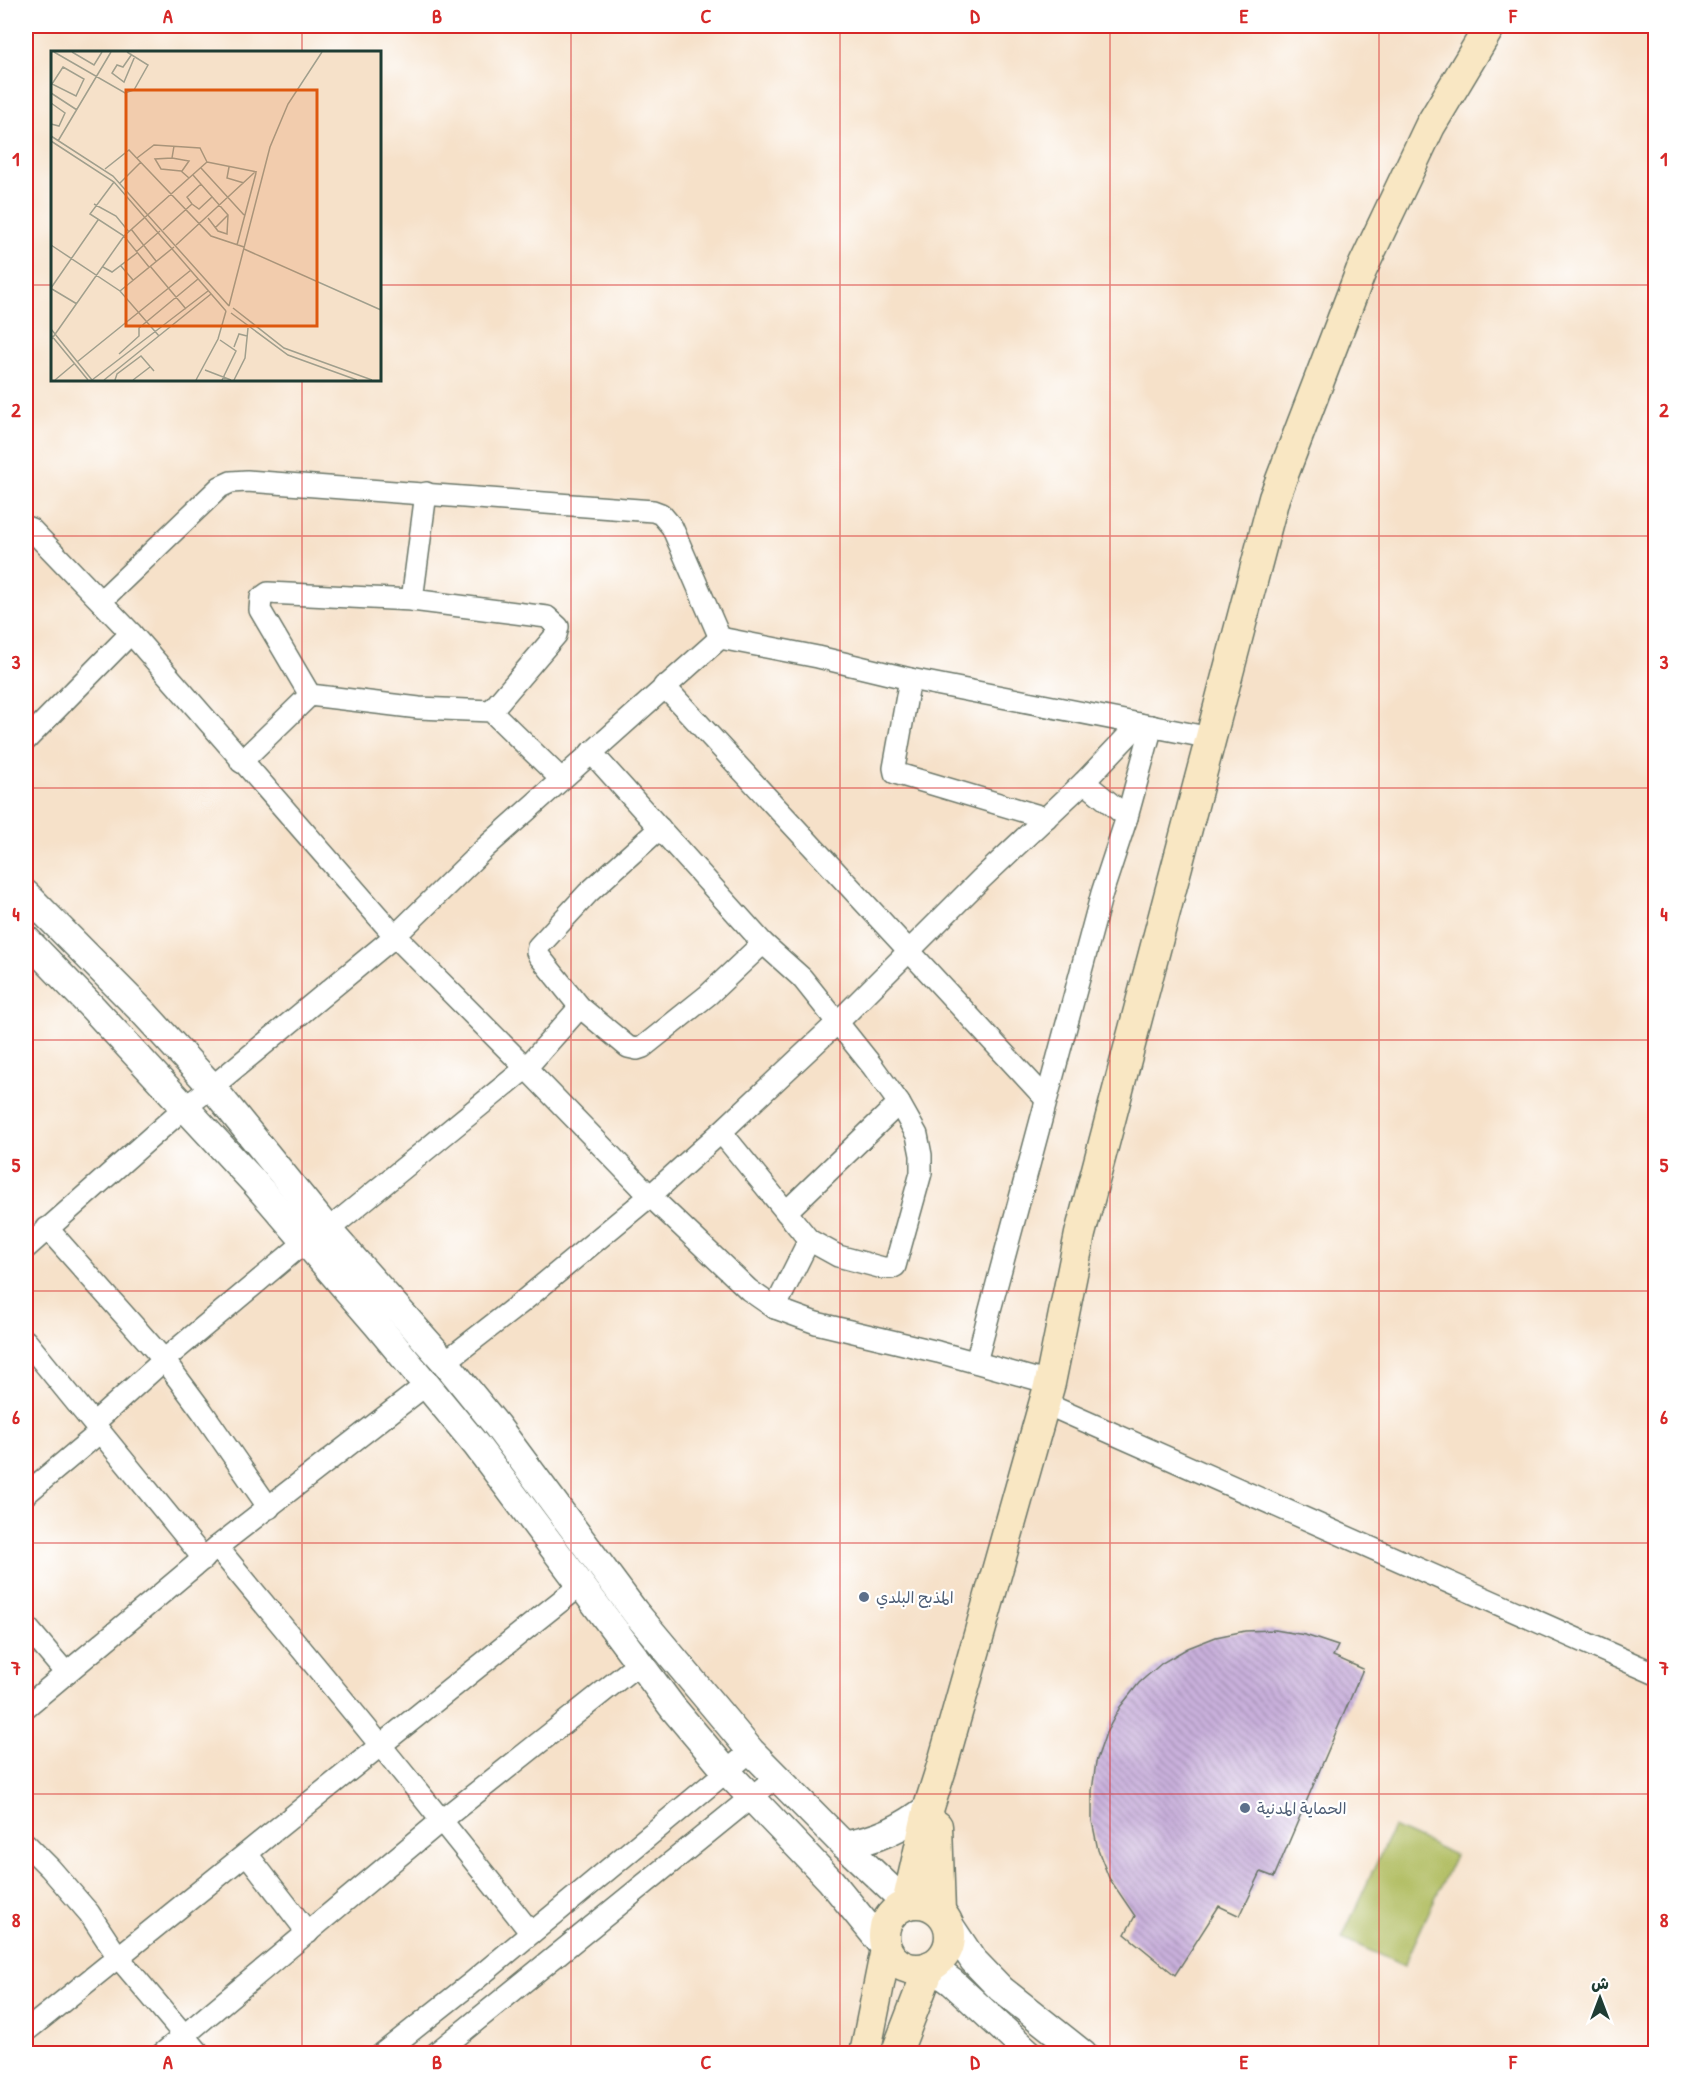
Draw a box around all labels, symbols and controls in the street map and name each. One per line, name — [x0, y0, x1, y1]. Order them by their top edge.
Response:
text: A — [163, 2, 173, 29]
text: B — [432, 2, 442, 29]
text: C — [701, 2, 712, 29]
text: D — [970, 2, 980, 29]
text: E — [1240, 2, 1249, 29]
text: F — [1508, 2, 1518, 29]
inset map — [51, 51, 381, 381]
text: 1 — [12, 145, 20, 172]
text: 1 — [1660, 145, 1668, 172]
text: 2 — [11, 396, 21, 423]
text: 2 — [1659, 396, 1669, 423]
text: 3 — [12, 648, 21, 675]
text: 3 — [1660, 648, 1669, 675]
text: 4 — [12, 900, 20, 927]
text: 4 — [1660, 900, 1668, 927]
text: 5 — [12, 1151, 21, 1178]
text: 5 — [1660, 1151, 1669, 1178]
text: 6 — [12, 1403, 20, 1430]
text: 6 — [1660, 1403, 1668, 1430]
place label: المذبح البلدي — [876, 1586, 954, 1609]
marker: المذبح البلدي — [857, 1590, 871, 1604]
text: 7 — [10, 1654, 21, 1681]
text: 7 — [1658, 1654, 1669, 1681]
place label: الحماية المدنية — [1257, 1797, 1347, 1819]
marker: الحماية المدنية — [1238, 1801, 1252, 1815]
text: 8 — [12, 1906, 21, 1933]
text: 8 — [1660, 1906, 1669, 1933]
north arrow — [1570, 1968, 1630, 2028]
text: ش — [1591, 1972, 1609, 1994]
text: A — [163, 2048, 173, 2075]
text: B — [432, 2048, 442, 2075]
text: C — [701, 2048, 712, 2075]
text: D — [970, 2048, 980, 2075]
text: E — [1240, 2048, 1249, 2075]
text: F — [1508, 2048, 1518, 2075]

